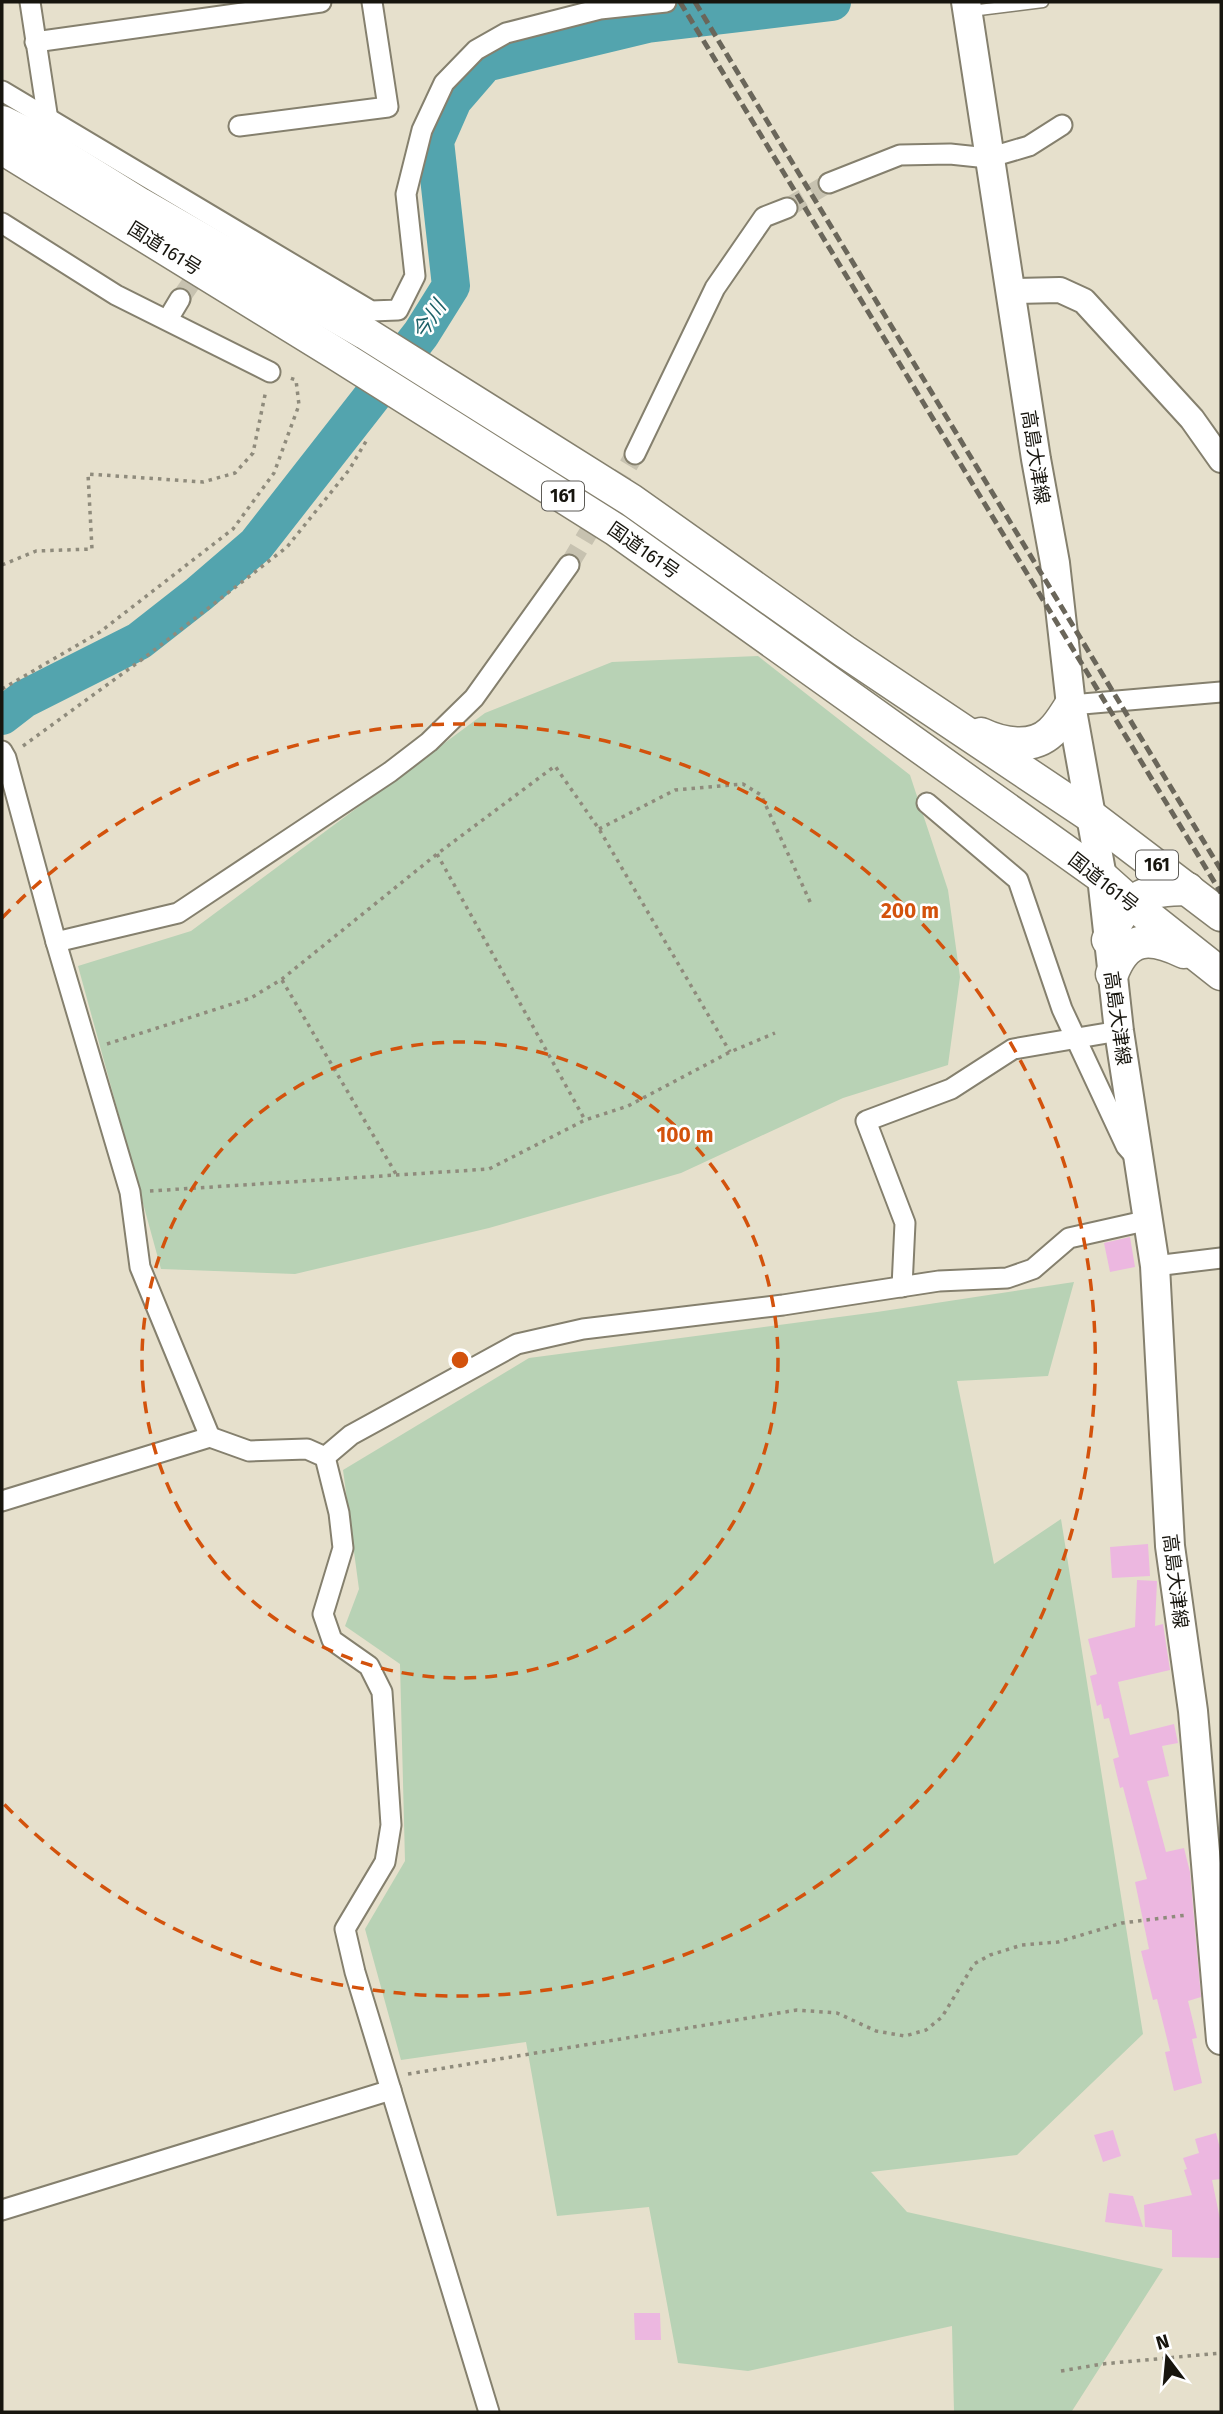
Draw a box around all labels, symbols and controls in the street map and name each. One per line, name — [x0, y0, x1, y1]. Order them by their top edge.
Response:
street label: 国道161号 — [124, 217, 206, 280]
water label: 今川 — [406, 294, 453, 345]
street label: 高島大津線 — [1017, 408, 1054, 506]
road number: 161 — [542, 482, 584, 510]
street label: 国道161号 — [603, 517, 684, 584]
street label: 国道161号 — [1064, 848, 1143, 917]
road number: 161 — [1136, 850, 1178, 880]
text: 200 m — [881, 898, 939, 924]
street label: 高島大津線 — [1100, 969, 1136, 1067]
text: 100 m — [656, 1122, 714, 1148]
centre of rings — [448, 1348, 472, 1372]
street label: 高島大津線 — [1158, 1533, 1193, 1630]
north arrow — [1132, 2323, 1202, 2393]
text: N — [1153, 2329, 1172, 2355]

